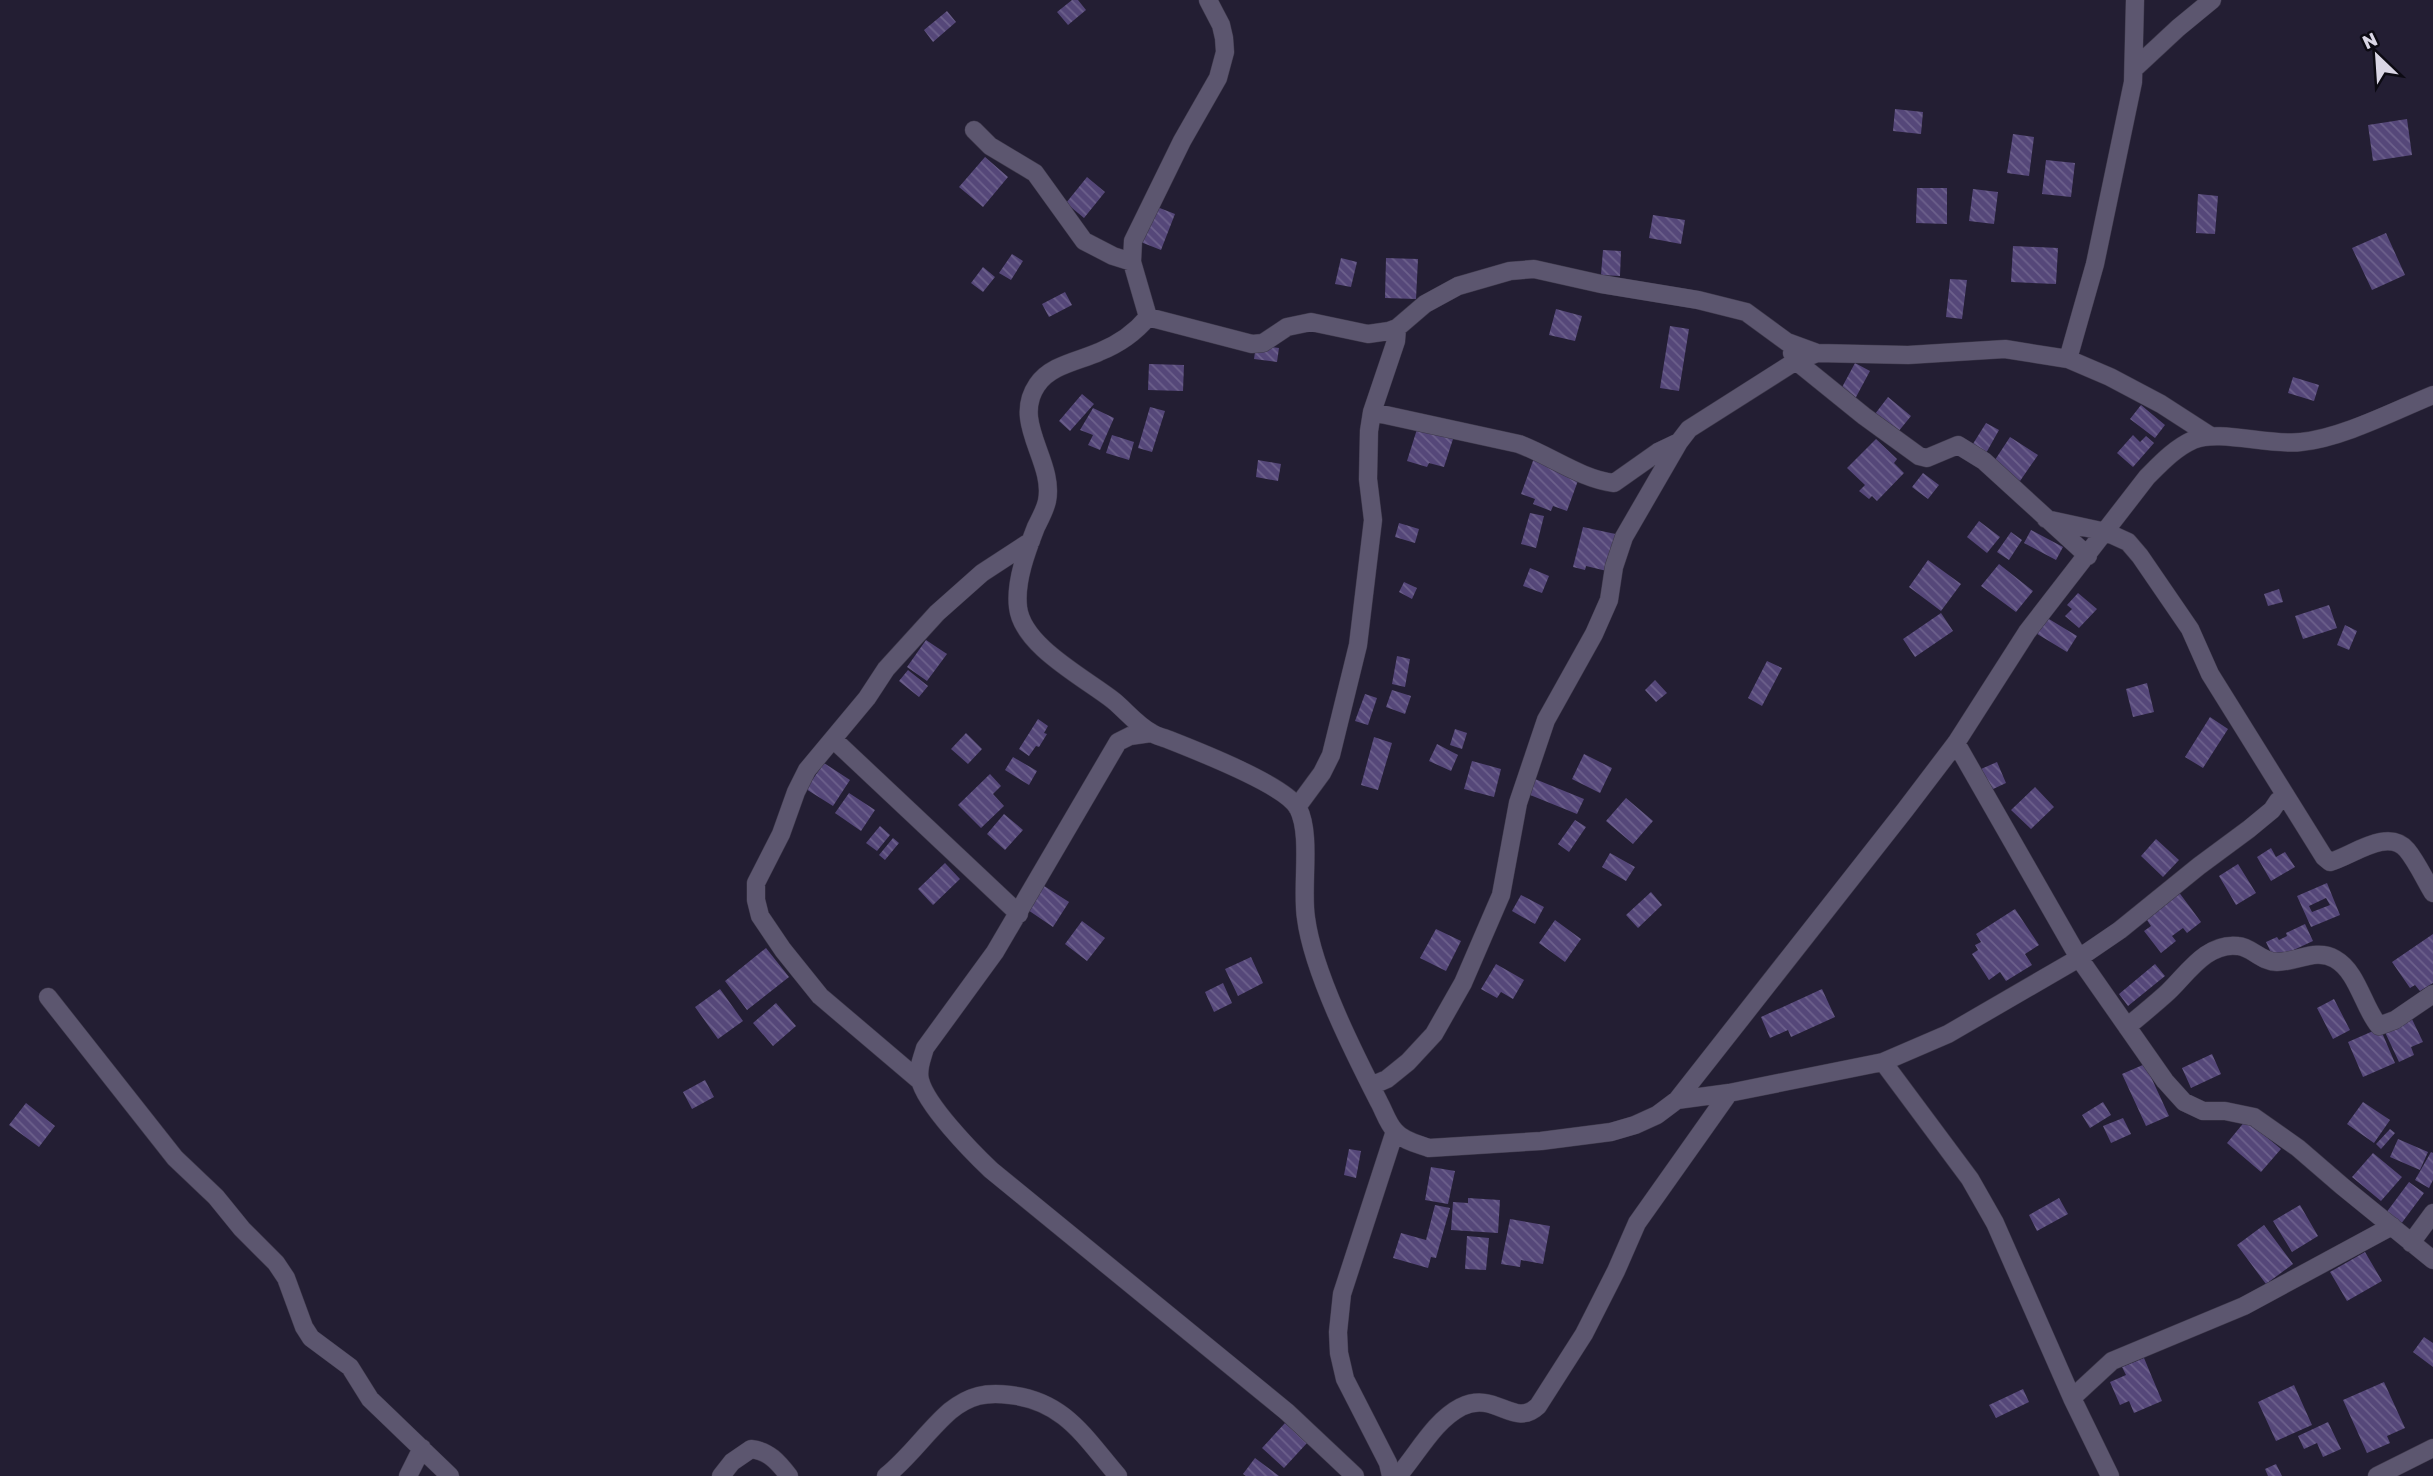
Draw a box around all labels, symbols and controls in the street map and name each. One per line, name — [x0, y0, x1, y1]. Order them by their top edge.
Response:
north arrow — [2342, 21, 2412, 91]
text: N — [2359, 28, 2381, 54]

